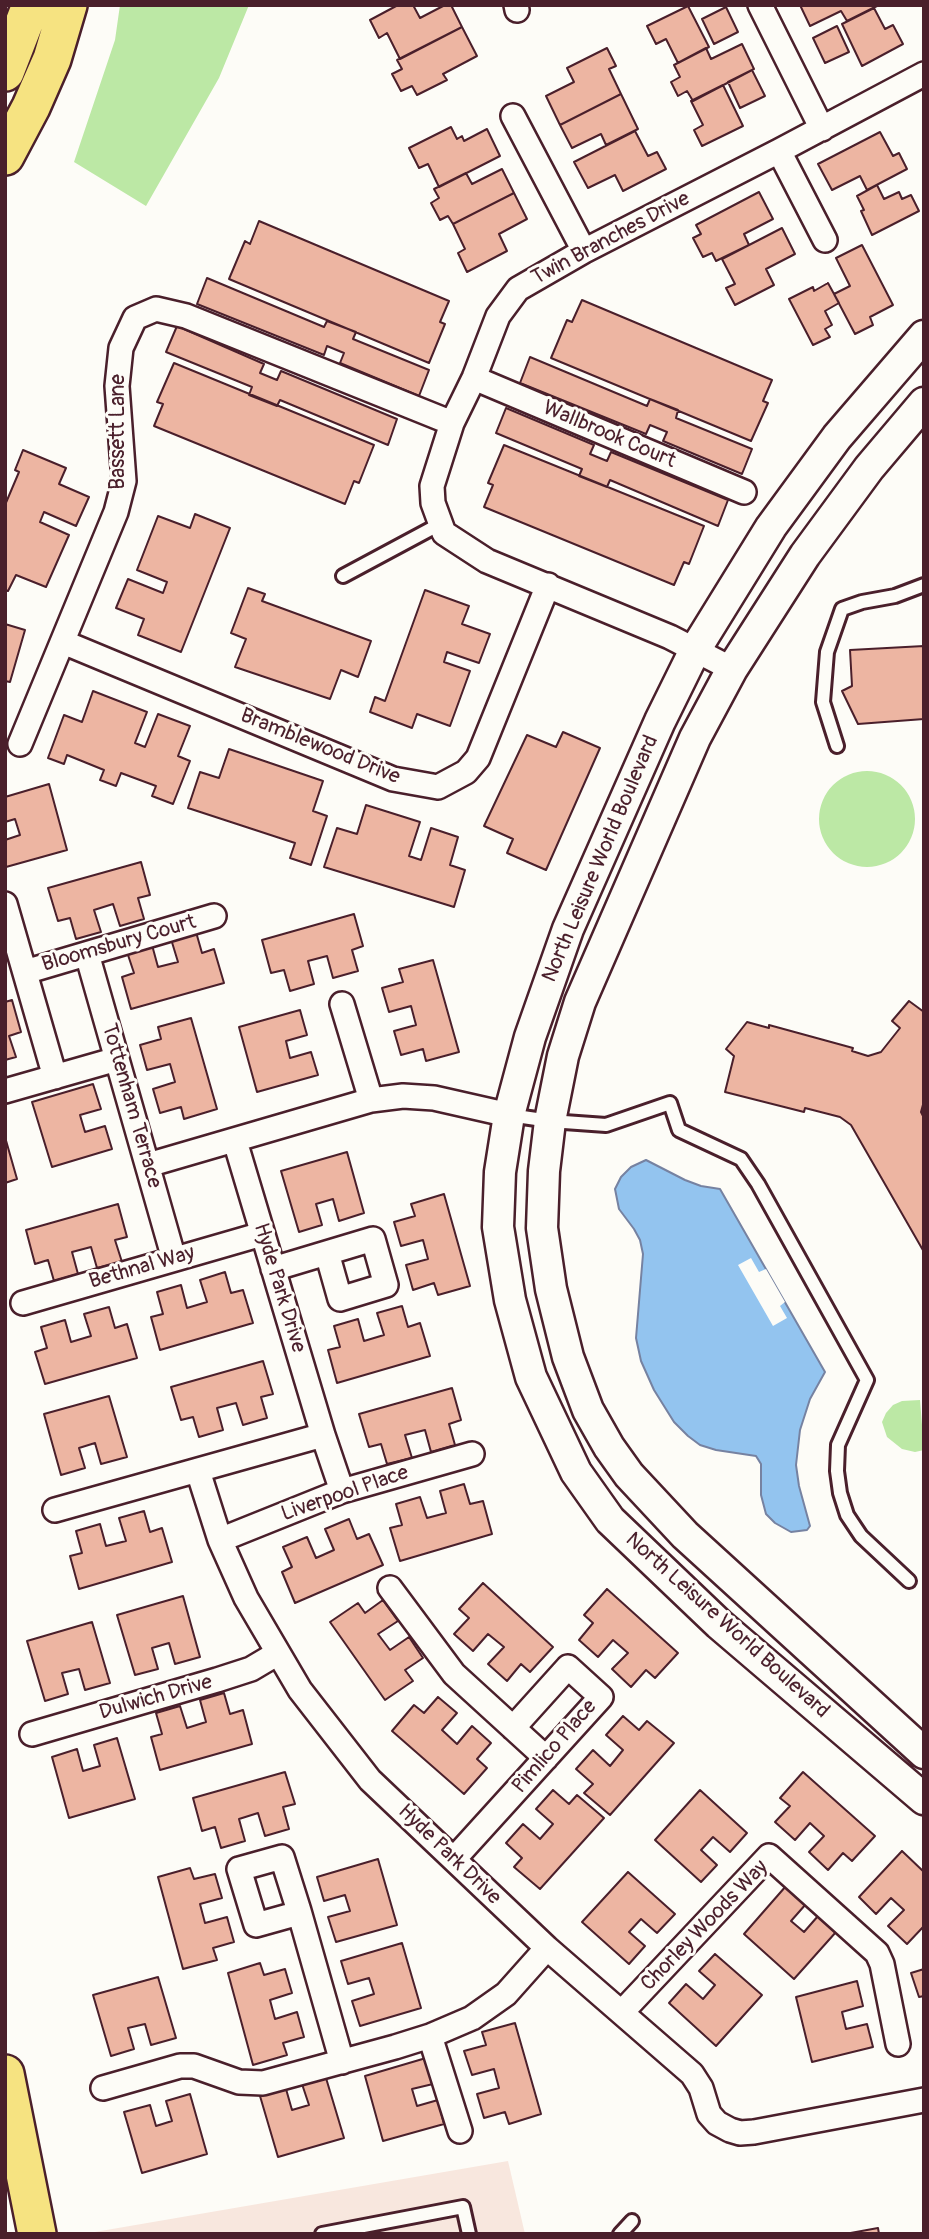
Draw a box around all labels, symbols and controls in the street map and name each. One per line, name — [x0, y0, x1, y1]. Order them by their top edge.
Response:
street label: Twin Branches Drive — [528, 187, 694, 291]
street label: Bassett Lane — [106, 374, 132, 490]
street label: Wallbrook Court — [539, 396, 679, 474]
street label: Bramblewood Drive — [237, 703, 403, 791]
street label: North Leisure World Boulevard — [538, 732, 664, 986]
street label: Bloomsbury Court — [39, 910, 199, 978]
street label: Tottenham Terrace — [95, 1021, 167, 1191]
street label: Hyde Park Drive — [247, 1220, 311, 1356]
street label: Bethnal Way — [86, 1241, 198, 1295]
street label: Liverpool Place — [278, 1460, 412, 1528]
street label: North Leisure World Boulevard — [620, 1528, 834, 1724]
street label: Dulwich Drive — [97, 1670, 215, 1726]
street label: Pimlico Place — [507, 1695, 603, 1799]
street label: Hyde Park Drive — [392, 1799, 506, 1911]
street label: Chorley Woods Way — [636, 1855, 774, 1997]

